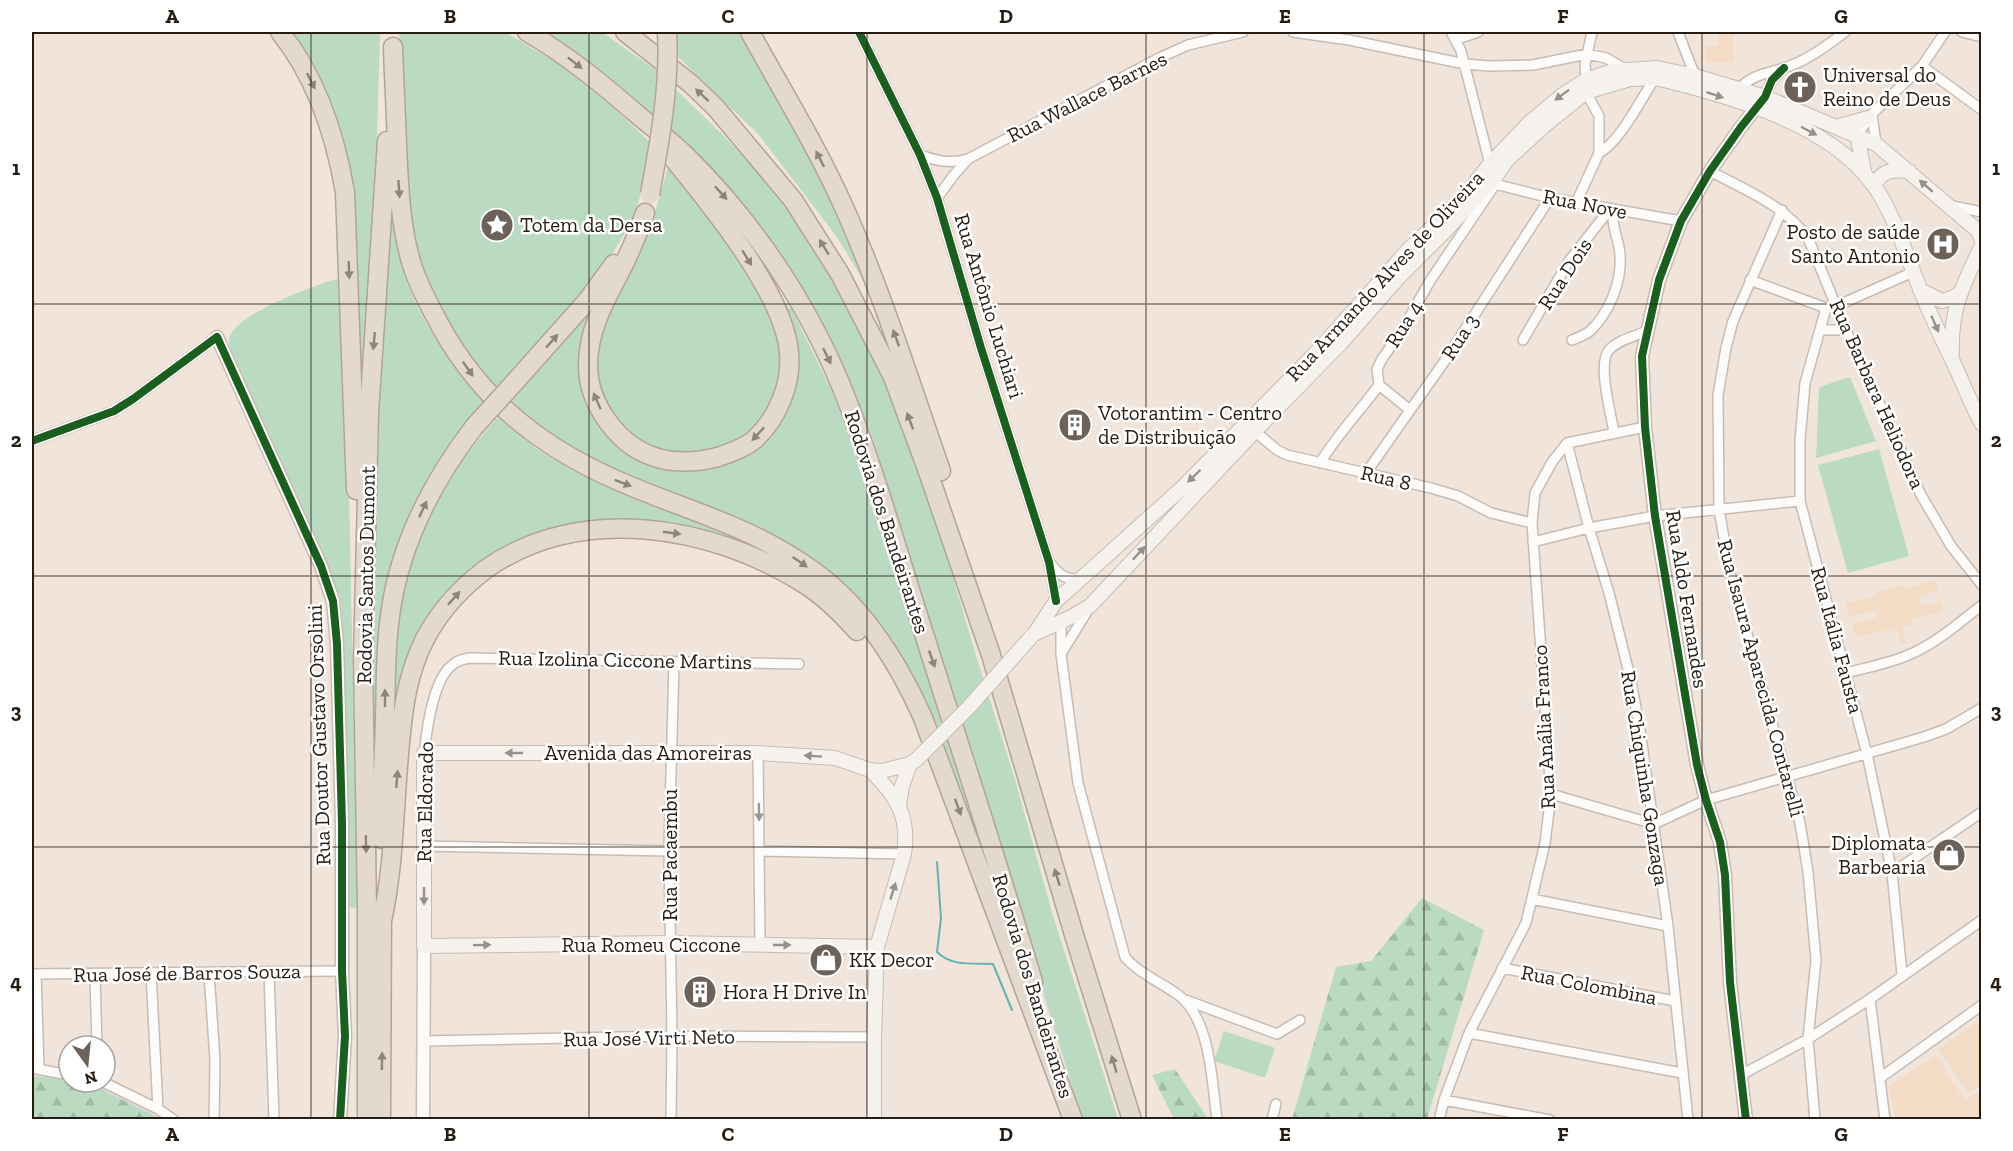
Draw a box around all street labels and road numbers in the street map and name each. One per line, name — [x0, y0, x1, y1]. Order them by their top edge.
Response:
street label: Rua Wallace Barnes — [1003, 45, 1171, 148]
street label: Rua Armando Alves de Oliveira — [1280, 165, 1489, 386]
street label: Rua Nove — [1541, 183, 1629, 224]
street label: Rua Antônio Luchiari — [949, 210, 1030, 401]
street label: Rua Dois — [1532, 233, 1597, 314]
street label: Rua 4 — [1379, 295, 1428, 352]
street label: Rua Barbara Heliodora — [1824, 295, 1931, 493]
street label: Rua 3 — [1436, 309, 1484, 364]
street label: Rodovia dos Bandeirantes — [840, 407, 935, 637]
street label: Rua 8 — [1358, 460, 1414, 495]
street label: Rodovia Santos Dumont — [351, 466, 380, 684]
street label: Rua Aldo Fernandes — [1661, 508, 1714, 690]
street label: Rua Isaura Aparecida Contarelli — [1712, 536, 1811, 820]
street label: Rua Itália Fausta — [1806, 564, 1869, 716]
street label: Rua Doutor Gustavo Orsolini — [301, 604, 336, 866]
street label: Rua Anália Franco — [1527, 644, 1560, 810]
street label: Rua Izolina Ciccone Martins — [498, 645, 752, 674]
street label: Rua Chiquinha Gonzaga — [1616, 669, 1675, 887]
street label: Avenida das Amoreiras — [544, 740, 752, 765]
street label: Rua Eldorado — [411, 741, 438, 863]
street label: Rua Pacaembu — [657, 789, 682, 921]
street label: Rodovia dos Bandeirantes — [987, 871, 1080, 1101]
street label: Rua Romeu Ciccone — [561, 932, 741, 957]
street label: Rua José de Barros Souza — [73, 958, 301, 987]
street label: Rua Colombina — [1519, 959, 1659, 1010]
street label: Rua José Virti Neto — [563, 1024, 735, 1051]

